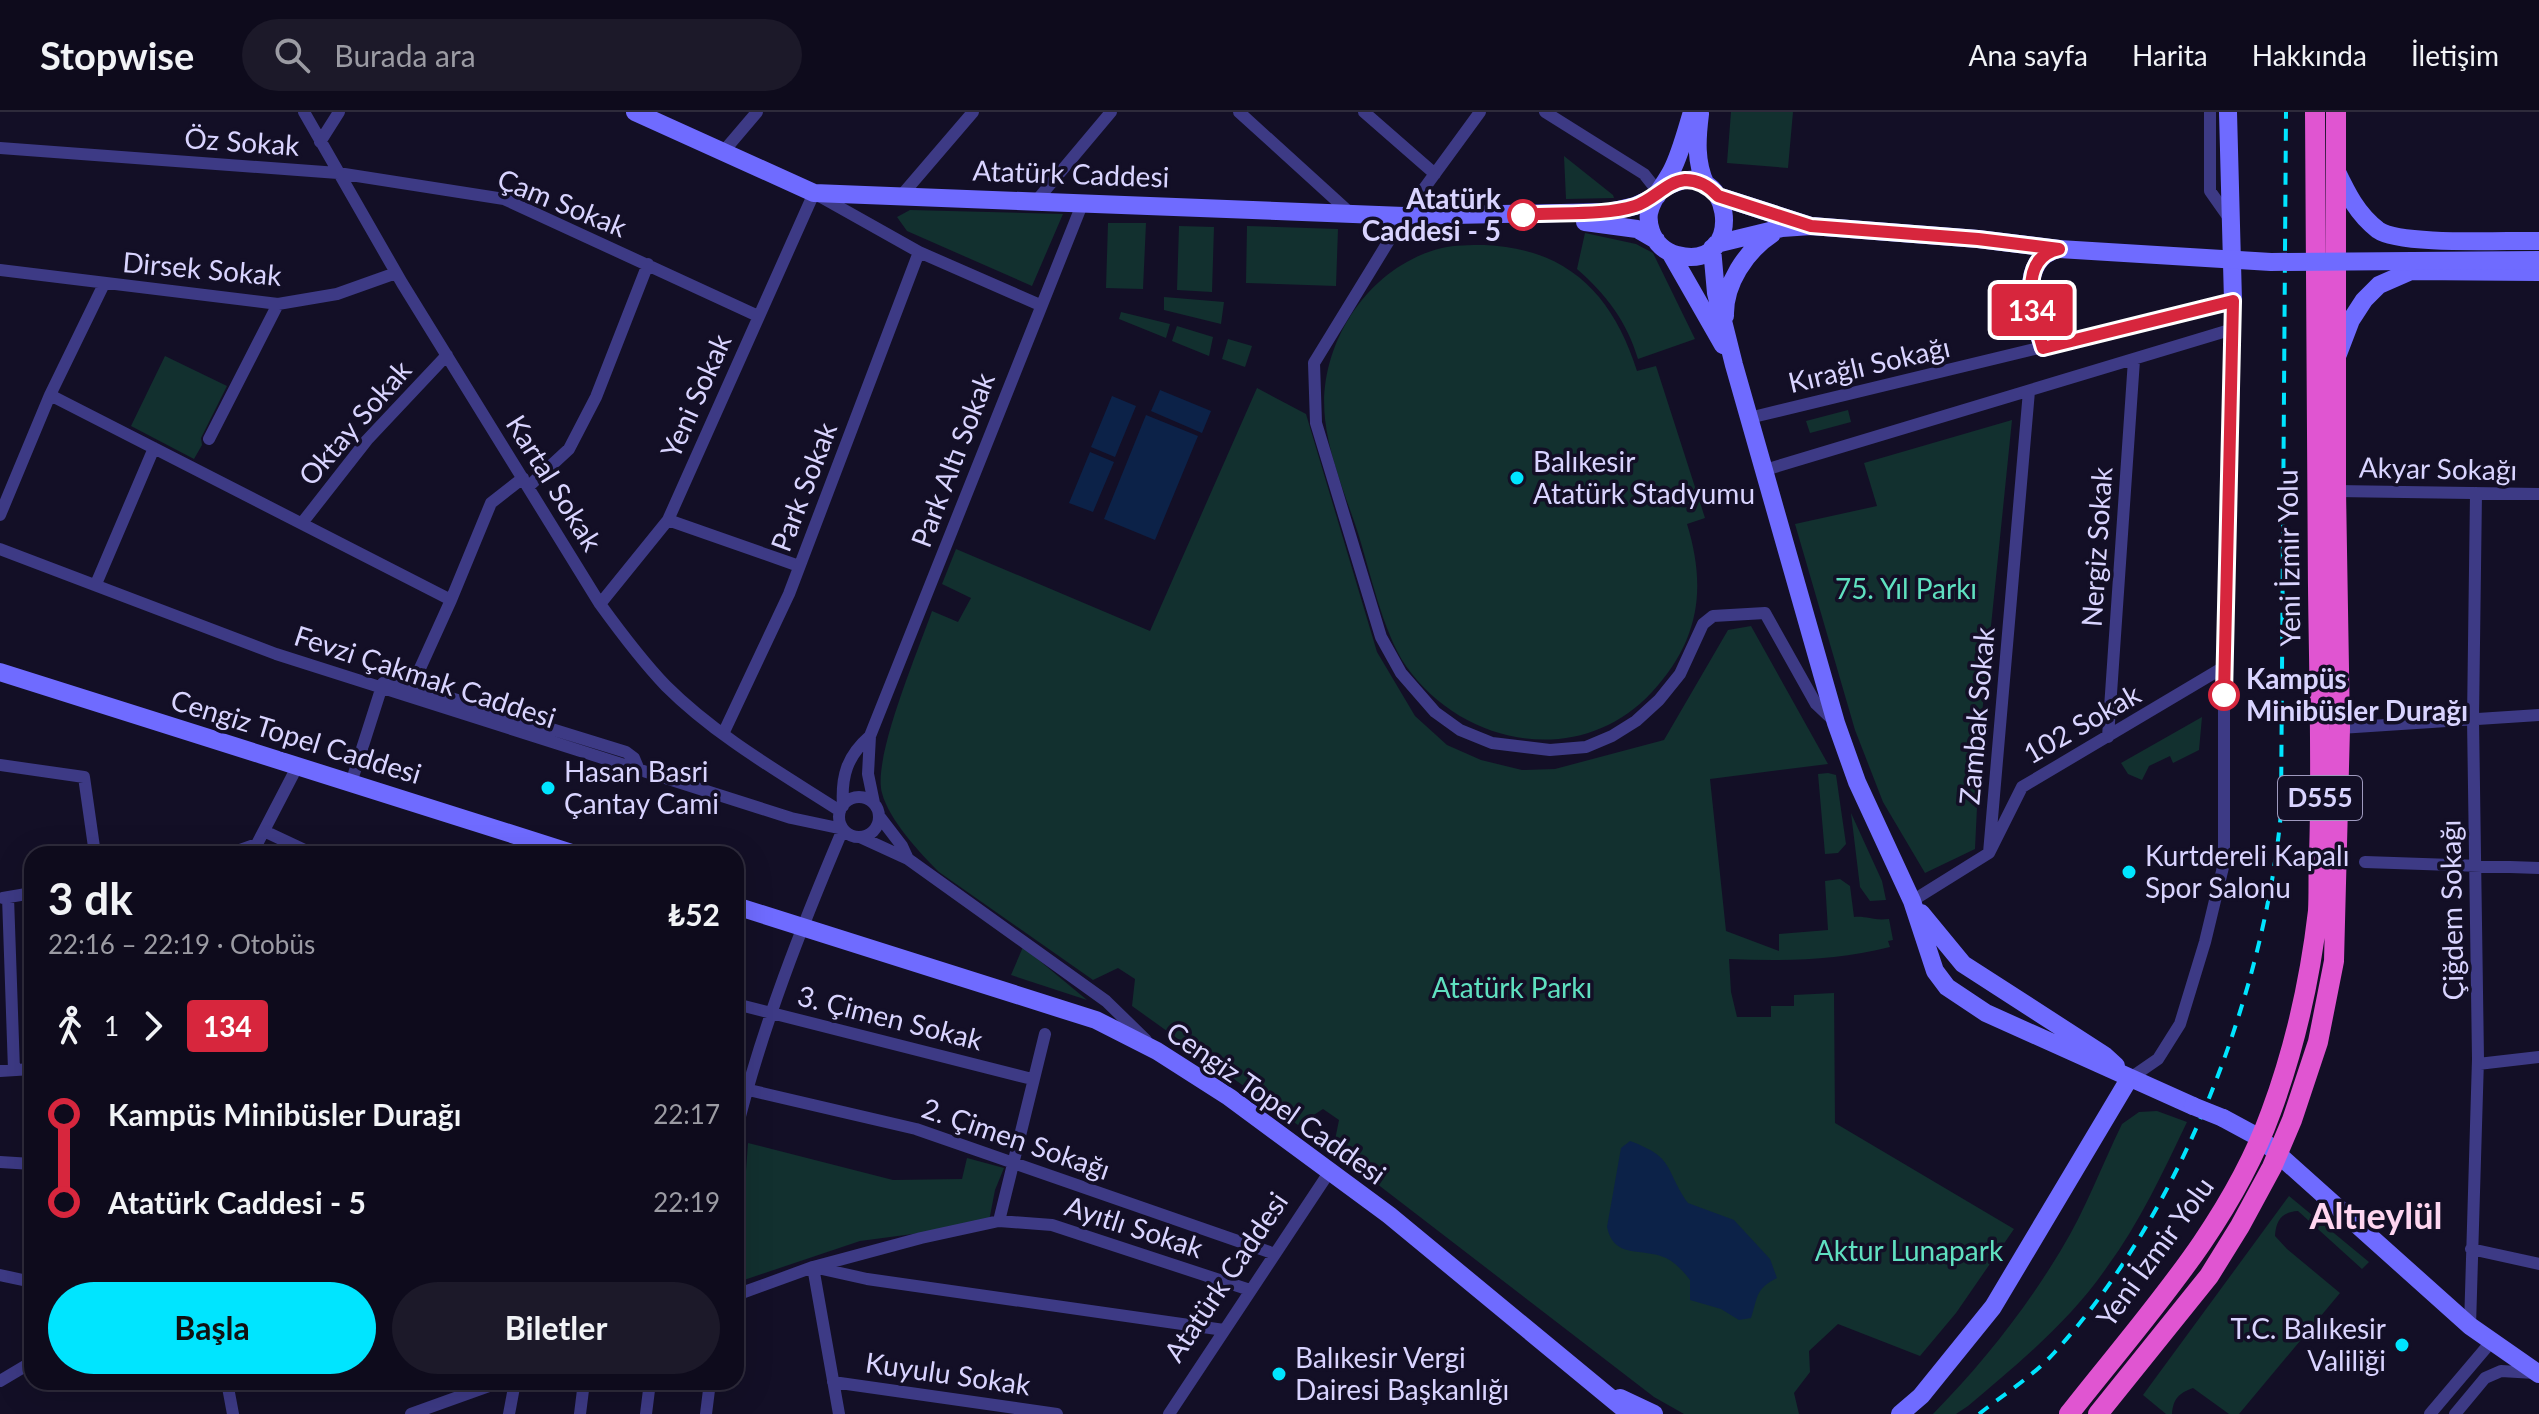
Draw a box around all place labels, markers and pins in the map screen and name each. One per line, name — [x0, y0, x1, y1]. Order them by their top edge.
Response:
place label: Atatürk Caddesi - 5 — [1362, 181, 1501, 247]
marker: Atatürk Caddesi - 5 — [1508, 200, 1538, 230]
place label: Balıkesir Atatürk Stadyumu — [1533, 444, 1755, 510]
marker: Balıkesir Atatürk Stadyumu — [1508, 469, 1526, 487]
place label: Kampüs Minibüsler Durağı — [2246, 661, 2468, 727]
marker: Kampüs Minibüsler Durağı — [2209, 680, 2239, 710]
place label: Hasan Basri Çantay Cami — [564, 754, 719, 820]
marker: Hasan Basri Çantay Cami — [539, 779, 557, 797]
place label: Kurtdereli Kapalı Spor Salonu — [2145, 838, 2349, 904]
marker: Kurtdereli Kapalı Spor Salonu — [2120, 863, 2138, 881]
place label: T.C. Balıkesir Valiliği — [2231, 1311, 2386, 1377]
marker: T.C. Balıkesir Valiliği — [2393, 1336, 2411, 1354]
place label: Balıkesir Vergi Dairesi Başkanlığı — [1295, 1340, 1509, 1406]
marker: Balıkesir Vergi Dairesi Başkanlığı — [1270, 1365, 1288, 1383]

